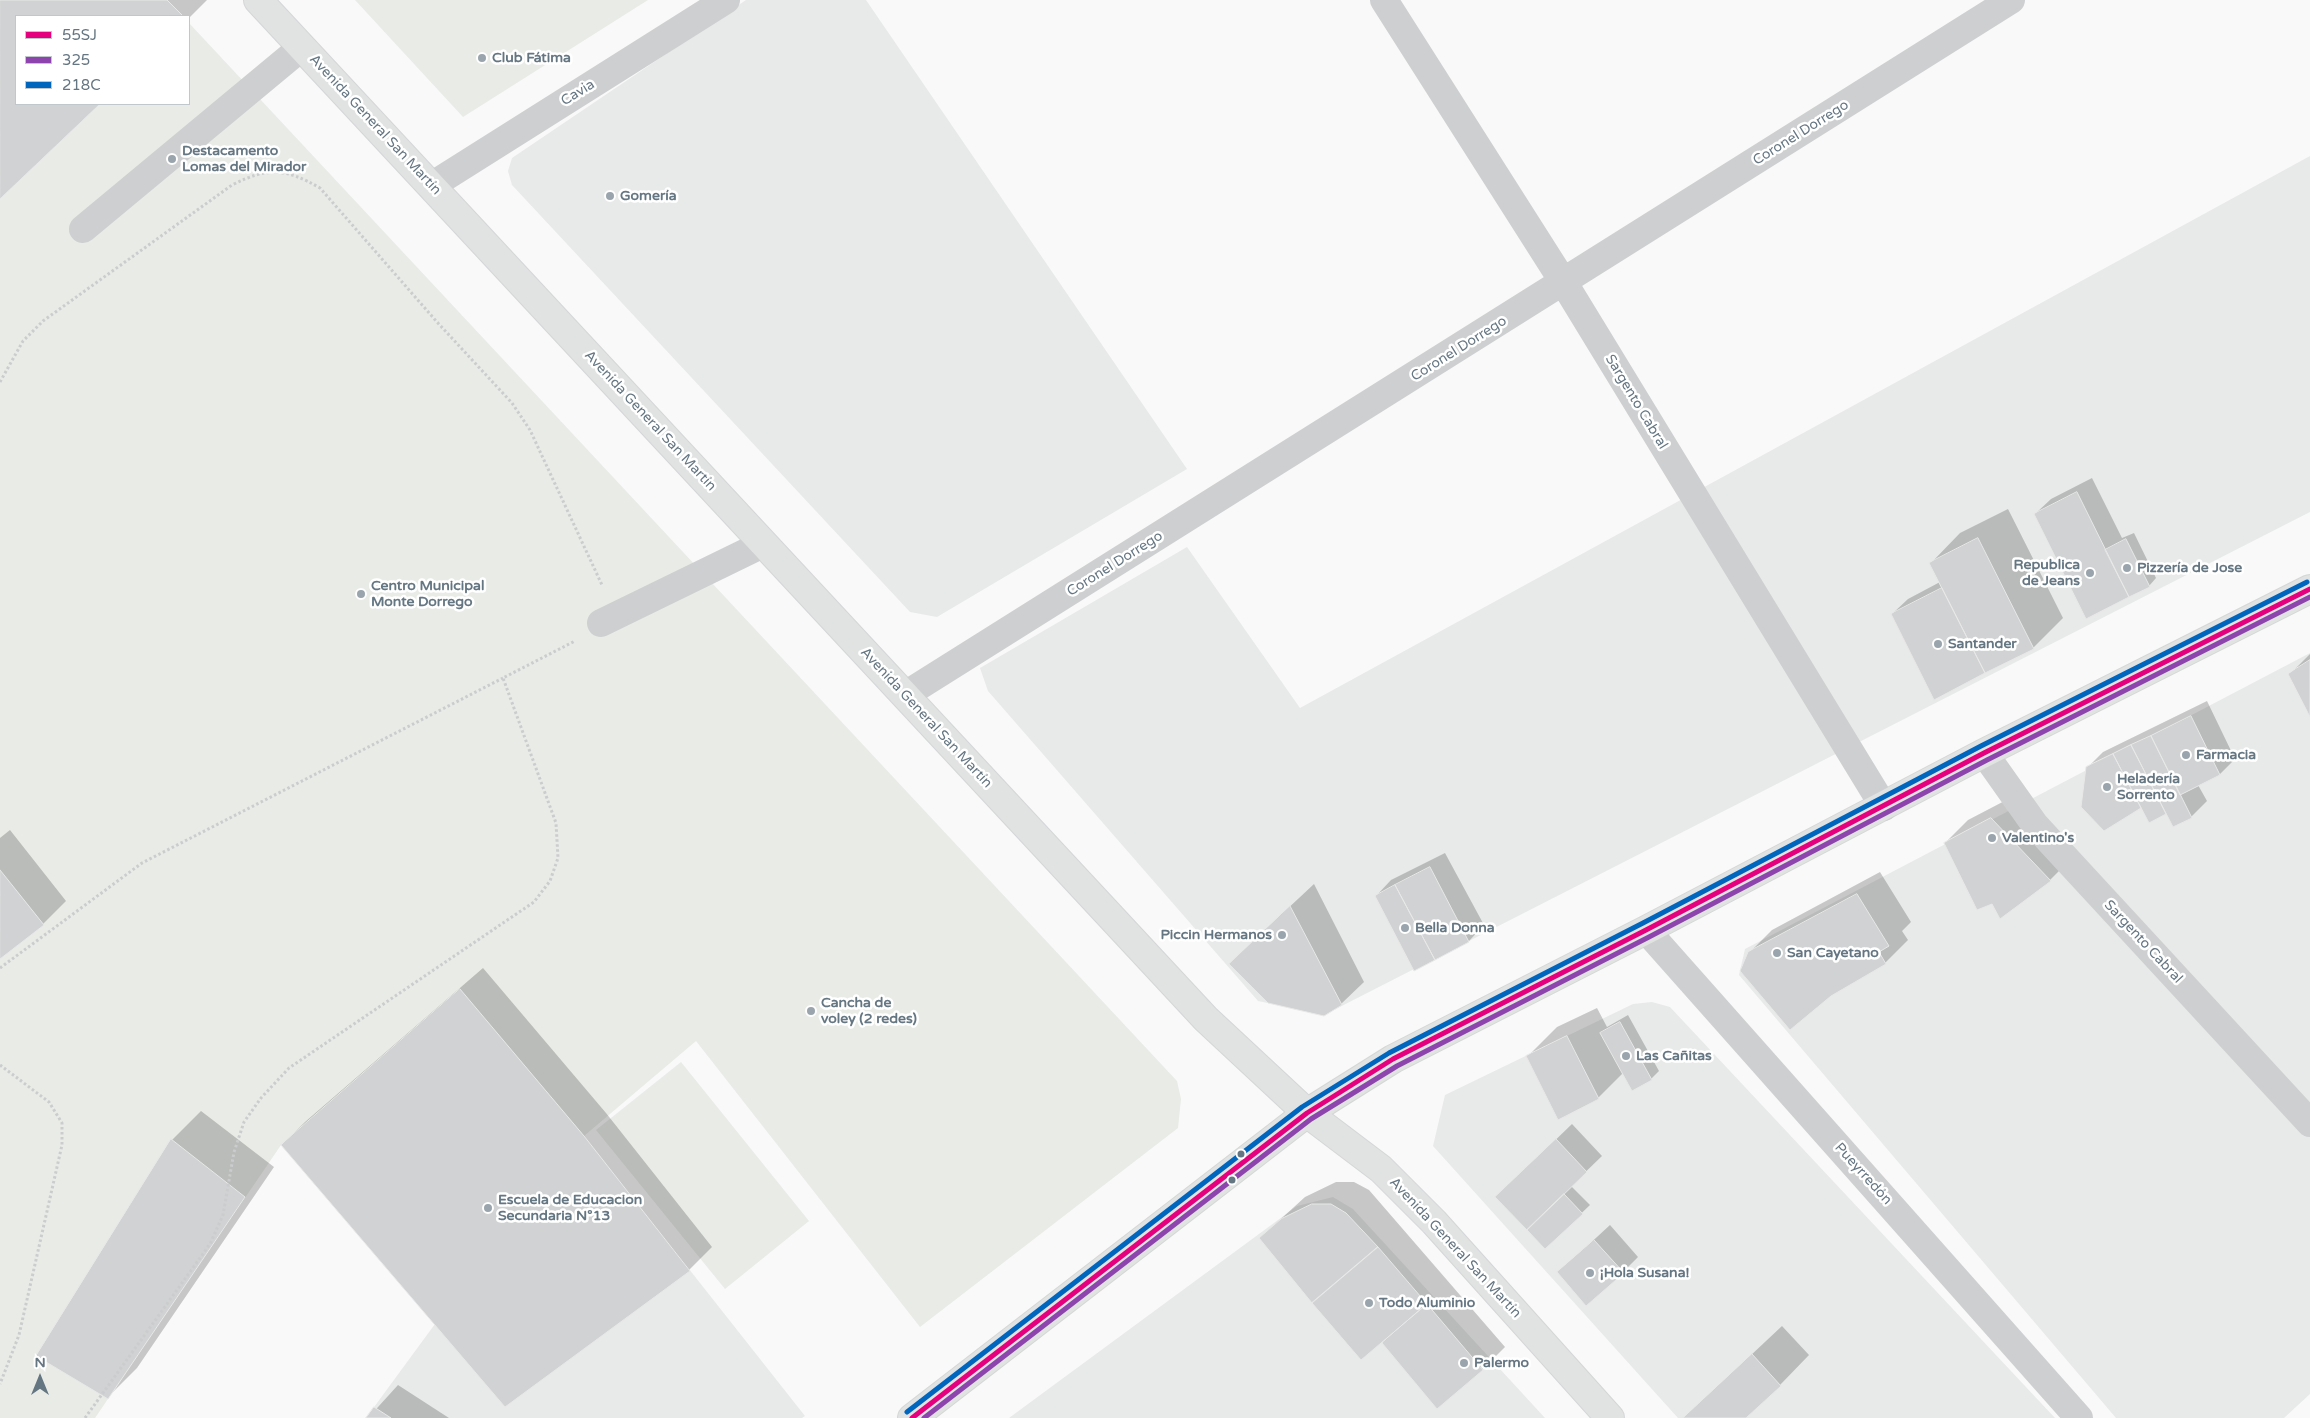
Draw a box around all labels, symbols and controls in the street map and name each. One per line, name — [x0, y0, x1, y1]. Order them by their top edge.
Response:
legend — [15, 15, 190, 105]
text: 55SJ — [62, 26, 97, 44]
place label: Club Fátima — [492, 50, 571, 66]
text: 325 — [62, 51, 90, 69]
street label: Avenida General San Martín — [306, 51, 444, 199]
marker: Club Fátima — [476, 52, 488, 64]
text: 218C — [62, 76, 101, 94]
street label: Cavia — [558, 76, 598, 110]
street label: Coronel Dorrego — [1750, 97, 1852, 169]
place label: Destacamento Lomas del Mirador — [182, 143, 306, 176]
marker: Destacamento Lomas del Mirador — [166, 153, 178, 165]
place label: Gomería — [620, 188, 677, 204]
marker: Gomería — [604, 190, 616, 202]
street label: Coronel Dorrego — [1408, 313, 1510, 385]
street label: Avenida General San Martín — [581, 347, 719, 495]
street label: Sargento Cabral — [1601, 352, 1671, 452]
street label: Coronel Dorrego — [1064, 528, 1166, 600]
place label: Republica de Jeans — [2014, 557, 2080, 590]
place label: Pizzería de Jose — [2137, 560, 2242, 576]
marker: Pizzería de Jose — [2121, 562, 2133, 574]
marker: Republica de Jeans — [2084, 567, 2096, 579]
place label: Centro Municipal Monte Dorrego — [371, 578, 484, 610]
marker: Centro Municipal Monte Dorrego — [355, 588, 367, 600]
place label: Santander — [1948, 636, 2017, 652]
marker: Santander — [1932, 638, 1944, 650]
street label: Avenida General San Martín — [857, 644, 995, 792]
place label: Farmacia — [2196, 747, 2256, 763]
marker: Farmacia — [2180, 749, 2192, 761]
place label: Heladería Sorrento — [2117, 771, 2180, 804]
marker: Heladería Sorrento — [2101, 781, 2113, 793]
place label: Valentino's — [2002, 830, 2074, 846]
marker: Valentino's — [1986, 832, 1998, 844]
street label: Sargento Cabral — [2100, 897, 2186, 987]
place label: Bella Donna — [1415, 920, 1495, 936]
marker: Bella Donna — [1399, 922, 1411, 934]
place label: Piccin Hermanos — [1161, 927, 1272, 943]
marker: Piccin Hermanos — [1276, 929, 1288, 941]
place label: San Cayetano — [1787, 945, 1879, 961]
marker: San Cayetano — [1771, 947, 1783, 959]
place label: Cancha de voley (2 redes) — [821, 995, 917, 1028]
marker: Cancha de voley (2 redes) — [805, 1005, 817, 1017]
place label: Las Cañitas — [1636, 1048, 1712, 1064]
marker: Las Cañitas — [1620, 1050, 1632, 1062]
street label: Pueyrredón — [1831, 1140, 1895, 1208]
unlabelled marker — [1236, 1149, 1246, 1159]
street label: Avenida General San Martín — [1386, 1174, 1524, 1322]
unlabelled marker — [1227, 1175, 1237, 1185]
place label: Escuela de Educacion Secundaria N°13 — [498, 1192, 642, 1224]
marker: Escuela de Educacion Secundaria N°13 — [482, 1202, 494, 1214]
place label: ¡Hola Susana! — [1600, 1265, 1689, 1281]
marker: ¡Hola Susana! — [1584, 1267, 1596, 1279]
place label: Todo Aluminio — [1379, 1295, 1475, 1311]
marker: Todo Aluminio — [1363, 1297, 1375, 1309]
north arrow — [15, 1353, 65, 1403]
text: N — [34, 1354, 46, 1371]
place label: Palermo — [1474, 1355, 1529, 1371]
marker: Palermo — [1458, 1357, 1470, 1369]

